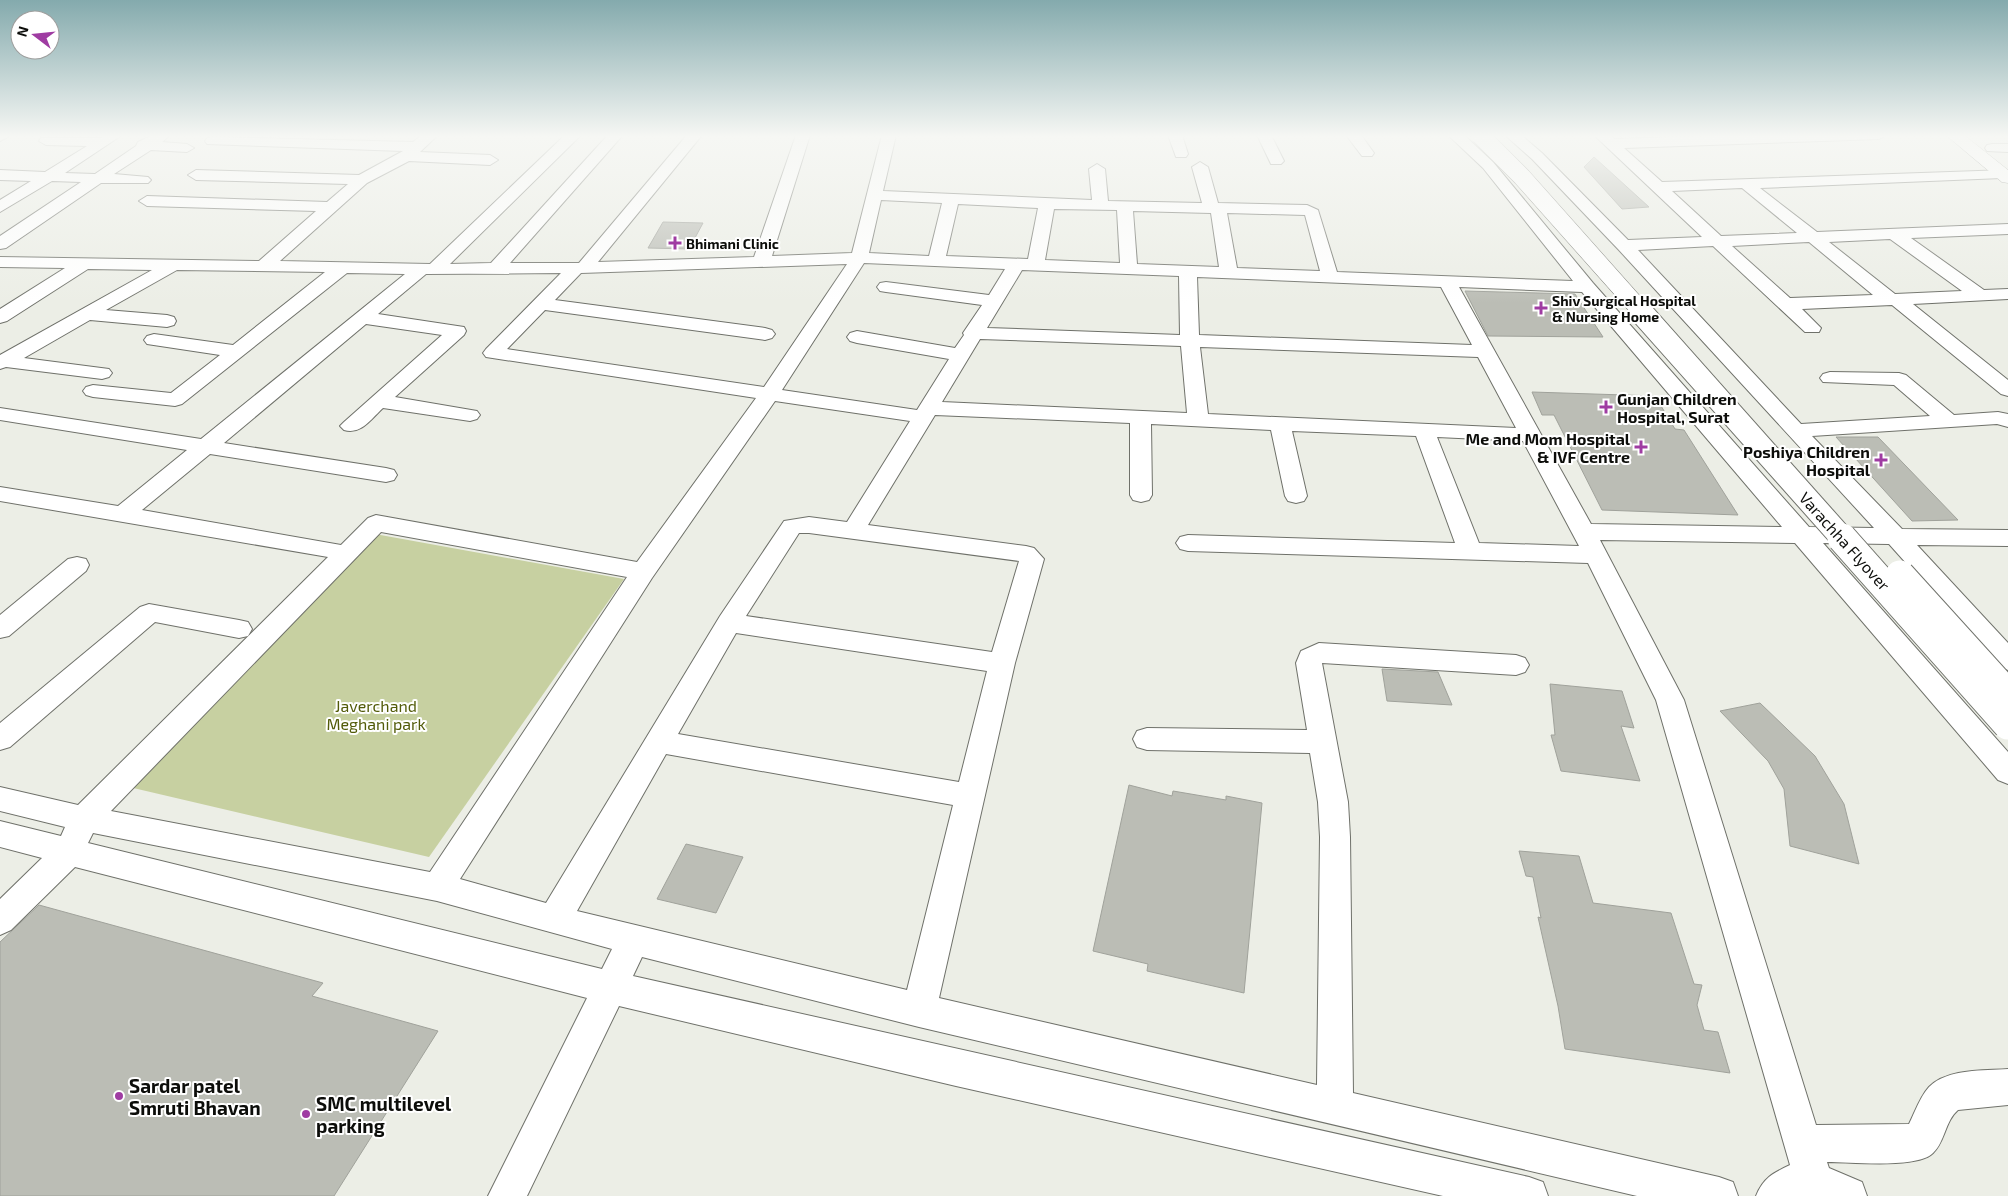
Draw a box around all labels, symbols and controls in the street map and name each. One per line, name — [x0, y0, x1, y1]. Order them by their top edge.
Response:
north arrow — [10, 10, 60, 60]
text: N — [12, 24, 32, 38]
place label: Bhimani Clinic — [686, 235, 779, 252]
marker: Bhimani Clinic — [668, 236, 682, 250]
place label: Shiv Surgical Hospital & Nursing Home — [1552, 292, 1696, 325]
marker: Shiv Surgical Hospital & Nursing Home — [1534, 301, 1548, 315]
place label: Gunjan Children Hospital, Surat — [1617, 389, 1737, 426]
marker: Gunjan Children Hospital, Surat — [1599, 400, 1613, 414]
place label: Me and Mom Hospital & IVF Centre — [1466, 429, 1631, 466]
marker: Me and Mom Hospital & IVF Centre — [1634, 440, 1648, 454]
place label: Poshiya Children Hospital — [1743, 442, 1871, 479]
marker: Poshiya Children Hospital — [1874, 453, 1888, 467]
street label: Varachha Flyover — [1796, 488, 1895, 595]
park label: Javerchand Meghani park — [326, 696, 426, 733]
place label: Sardar patel Smruti Bhavan — [129, 1074, 261, 1119]
marker: Sardar patel Smruti Bhavan — [113, 1090, 125, 1102]
place label: SMC multilevel parking — [316, 1092, 452, 1137]
marker: SMC multilevel parking — [300, 1108, 312, 1120]

